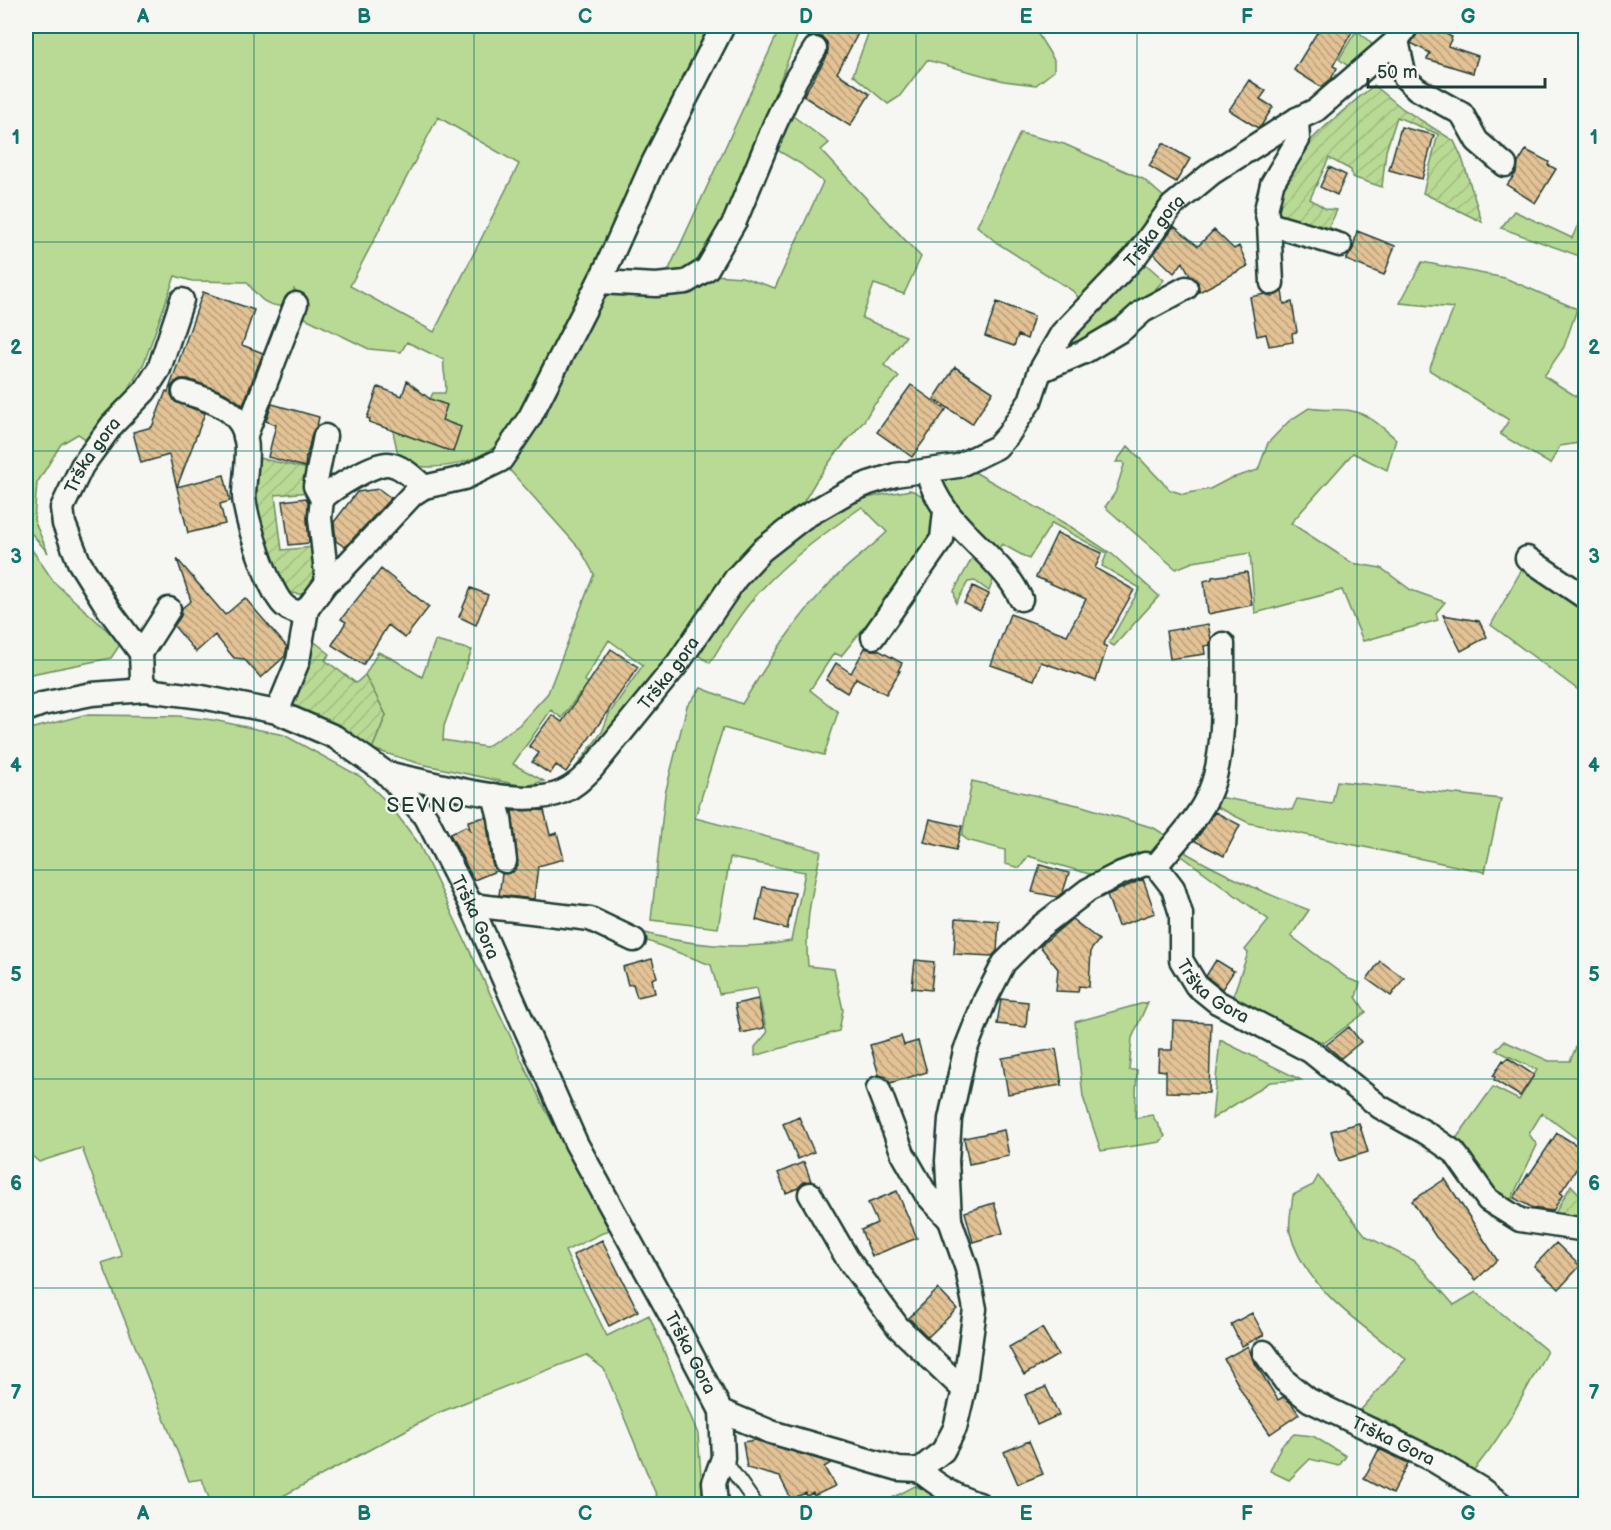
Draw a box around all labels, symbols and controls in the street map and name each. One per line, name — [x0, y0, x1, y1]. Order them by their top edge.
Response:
text: A — [136, 5, 150, 29]
text: B — [357, 5, 371, 29]
text: C — [578, 5, 592, 29]
text: D — [799, 5, 813, 29]
text: E — [1020, 5, 1033, 29]
text: F — [1241, 5, 1253, 29]
text: G — [1461, 5, 1476, 29]
scale bar — [1368, 51, 1545, 89]
text: 50 m — [1377, 62, 1418, 83]
text: 1 — [12, 126, 20, 150]
text: 1 — [1590, 126, 1598, 150]
street label: Trška gora — [1120, 190, 1189, 273]
text: 2 — [10, 336, 22, 360]
text: 2 — [1588, 336, 1600, 360]
street label: Trška gora — [61, 413, 125, 497]
text: 3 — [10, 545, 22, 569]
text: 3 — [1588, 545, 1600, 569]
street label: Trška gora — [634, 633, 704, 714]
text: 4 — [10, 754, 22, 778]
text: 4 — [1588, 754, 1600, 778]
district label: SEVNO — [387, 793, 465, 818]
street label: Trška Gora — [447, 872, 504, 963]
street label: Trška Gora — [1172, 956, 1252, 1028]
text: 5 — [10, 963, 22, 987]
text: 5 — [1588, 963, 1600, 987]
text: 6 — [10, 1172, 22, 1196]
text: 6 — [1588, 1172, 1600, 1196]
street label: Trška Gora — [660, 1308, 720, 1398]
text: 7 — [10, 1381, 22, 1405]
text: 7 — [1588, 1381, 1600, 1405]
street label: Trška Gora — [1348, 1412, 1438, 1470]
text: A — [136, 1502, 150, 1526]
text: B — [357, 1502, 371, 1526]
text: C — [578, 1502, 592, 1526]
text: D — [799, 1502, 813, 1526]
text: E — [1020, 1502, 1033, 1526]
text: F — [1241, 1502, 1253, 1526]
text: G — [1461, 1502, 1476, 1526]

